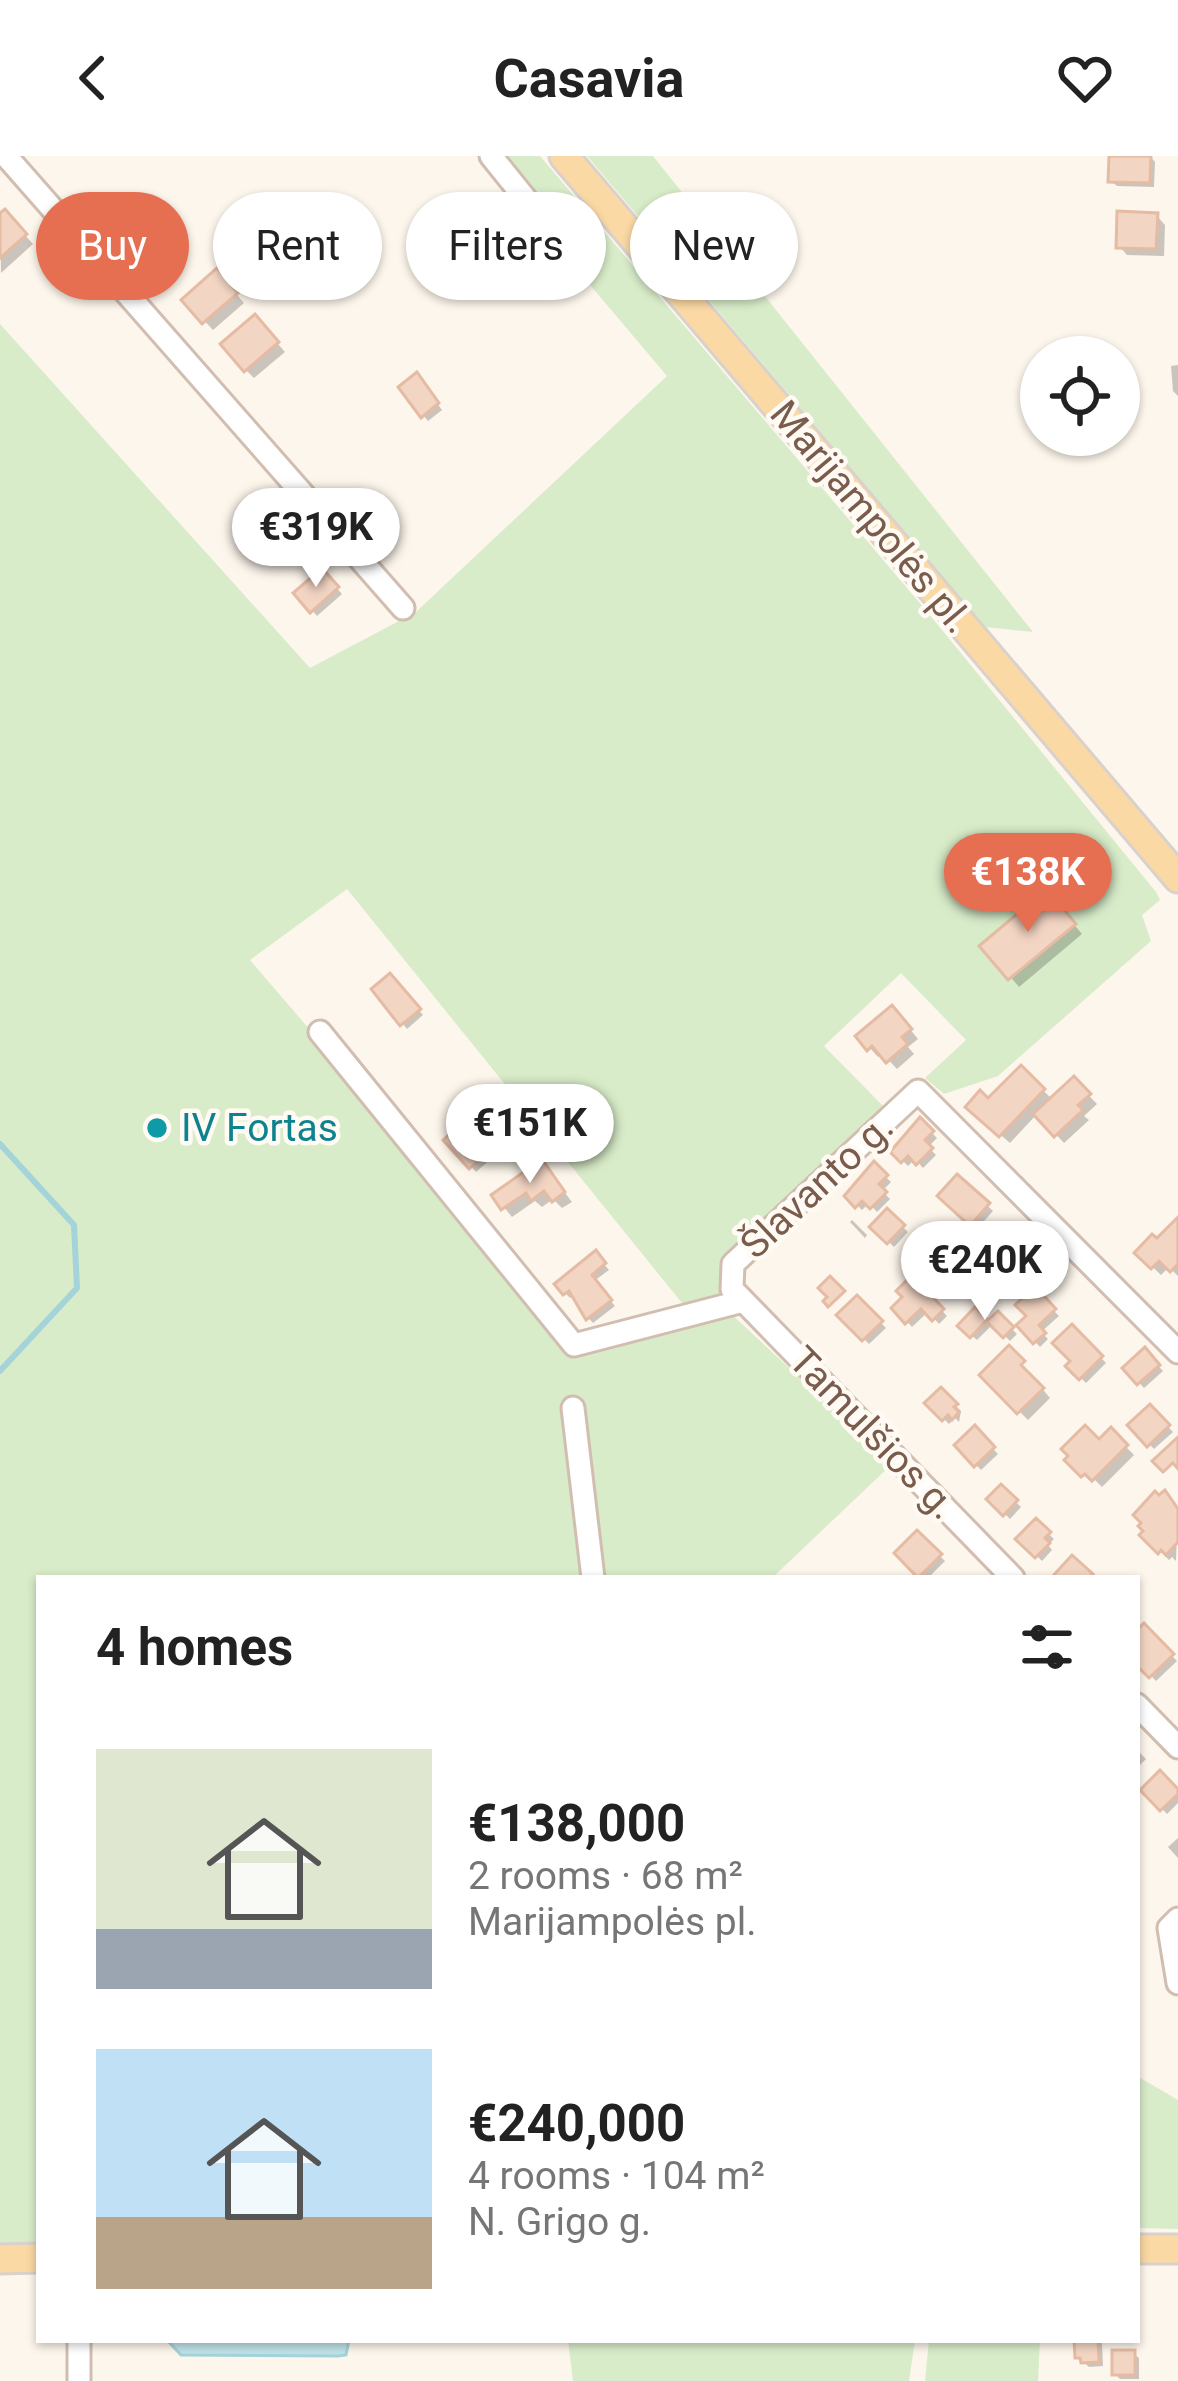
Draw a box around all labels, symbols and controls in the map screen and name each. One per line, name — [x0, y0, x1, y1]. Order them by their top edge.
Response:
icon: back — [60, 45, 126, 111]
icon: heart — [1052, 45, 1118, 111]
text: Casavia — [493, 47, 685, 110]
chip: Buy — [36, 192, 189, 300]
chip: Rent — [213, 192, 382, 300]
chip: Filters — [406, 192, 606, 300]
chip: New — [630, 192, 798, 300]
map controls — [1020, 336, 1140, 456]
button: locate — [1020, 336, 1140, 456]
street label: Marijampolės pl. — [761, 392, 981, 642]
pin: €319K — [232, 488, 400, 590]
text: €319K — [259, 504, 373, 550]
pin: €138K — [944, 833, 1112, 935]
text: €138K — [971, 849, 1085, 895]
pin: €151K — [446, 1084, 614, 1186]
text: €151K — [473, 1100, 587, 1146]
street label: Šlavanto g. — [731, 1104, 903, 1268]
place label: IV Fortas — [181, 1105, 338, 1151]
marker: IV Fortas — [144, 1115, 170, 1141]
pin: €240K — [901, 1221, 1069, 1323]
text: €240K — [928, 1237, 1042, 1283]
street label: Tamulšios g. — [780, 1337, 966, 1529]
icon: filters — [1014, 1614, 1080, 1680]
text: 4 homes — [96, 1618, 293, 1677]
text: €138,000 — [468, 1794, 685, 1853]
icon: home — [192, 1797, 336, 1941]
text: 2 rooms · 68 m² — [468, 1853, 743, 1899]
text: Marijampolės pl. — [468, 1899, 756, 1945]
text: €240,000 — [468, 2094, 685, 2153]
icon: home — [192, 2097, 336, 2241]
text: 4 rooms · 104 m² — [468, 2153, 765, 2199]
text: N. Grigo g. — [468, 2199, 651, 2245]

